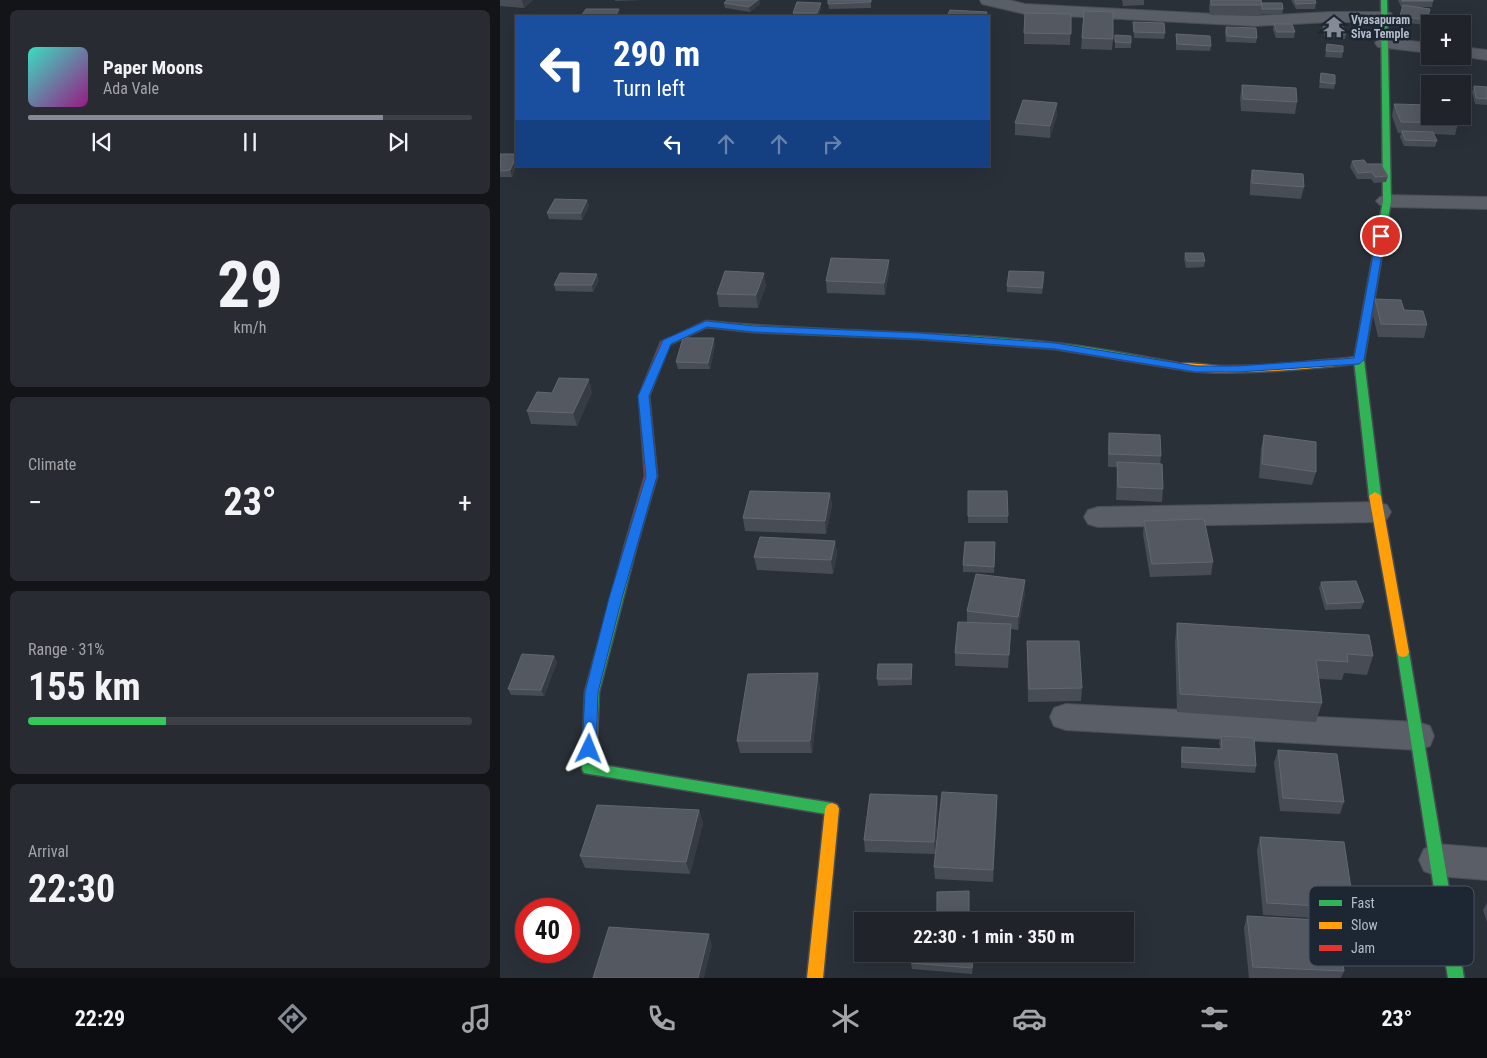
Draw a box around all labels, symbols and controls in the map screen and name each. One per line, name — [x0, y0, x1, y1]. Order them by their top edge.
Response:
place label: Vyasapuram Siva Temple — [1351, 13, 1410, 41]
temple icon: Vyasapuram Siva Temple — [1321, 14, 1347, 40]
map controls — [1421, 15, 1471, 125]
button: + — [1421, 15, 1471, 65]
text: 290 m — [613, 34, 700, 75]
icon: left — [530, 35, 595, 100]
text: Paper Moons — [103, 56, 203, 79]
button: − — [1421, 75, 1471, 125]
text: Turn left — [613, 76, 685, 101]
text: Ada Vale — [103, 79, 159, 98]
icon: previous — [88, 128, 116, 156]
icon: pause — [236, 128, 264, 156]
icon: next — [384, 128, 412, 156]
icon: left — [659, 130, 687, 158]
icon: ahead — [712, 130, 740, 158]
icon: ahead — [765, 130, 793, 158]
icon: right — [818, 130, 846, 158]
pin — [1360, 215, 1402, 257]
icon: arrive — [1367, 222, 1395, 250]
text: 29 — [217, 247, 283, 323]
text: km/h — [234, 318, 266, 337]
text: Climate — [28, 455, 76, 474]
text: 23° — [223, 480, 277, 524]
text: − — [28, 486, 42, 519]
text: + — [458, 486, 472, 519]
text: Range · 31% — [28, 640, 104, 659]
text: 155 km — [28, 665, 141, 709]
position arrow — [562, 722, 614, 774]
text: Arrival — [28, 842, 69, 861]
text: 22:30 — [28, 867, 115, 911]
legend — [1309, 886, 1474, 966]
text: Fast — [1351, 895, 1375, 911]
speed limit sign: 40 — [515, 898, 580, 963]
text: Slow — [1351, 917, 1378, 933]
text: 22:30 · 1 min · 350 m — [913, 925, 1075, 948]
text: Jam — [1351, 940, 1375, 956]
icon: directions — [275, 1001, 310, 1036]
icon: music — [459, 1001, 494, 1036]
icon: phone — [644, 1001, 679, 1036]
icon: climate — [828, 1001, 863, 1036]
icon: car — [1012, 1001, 1047, 1036]
icon: filters — [1197, 1001, 1232, 1036]
text: 22:29 — [75, 1006, 125, 1031]
text: 23° — [1381, 1006, 1412, 1031]

